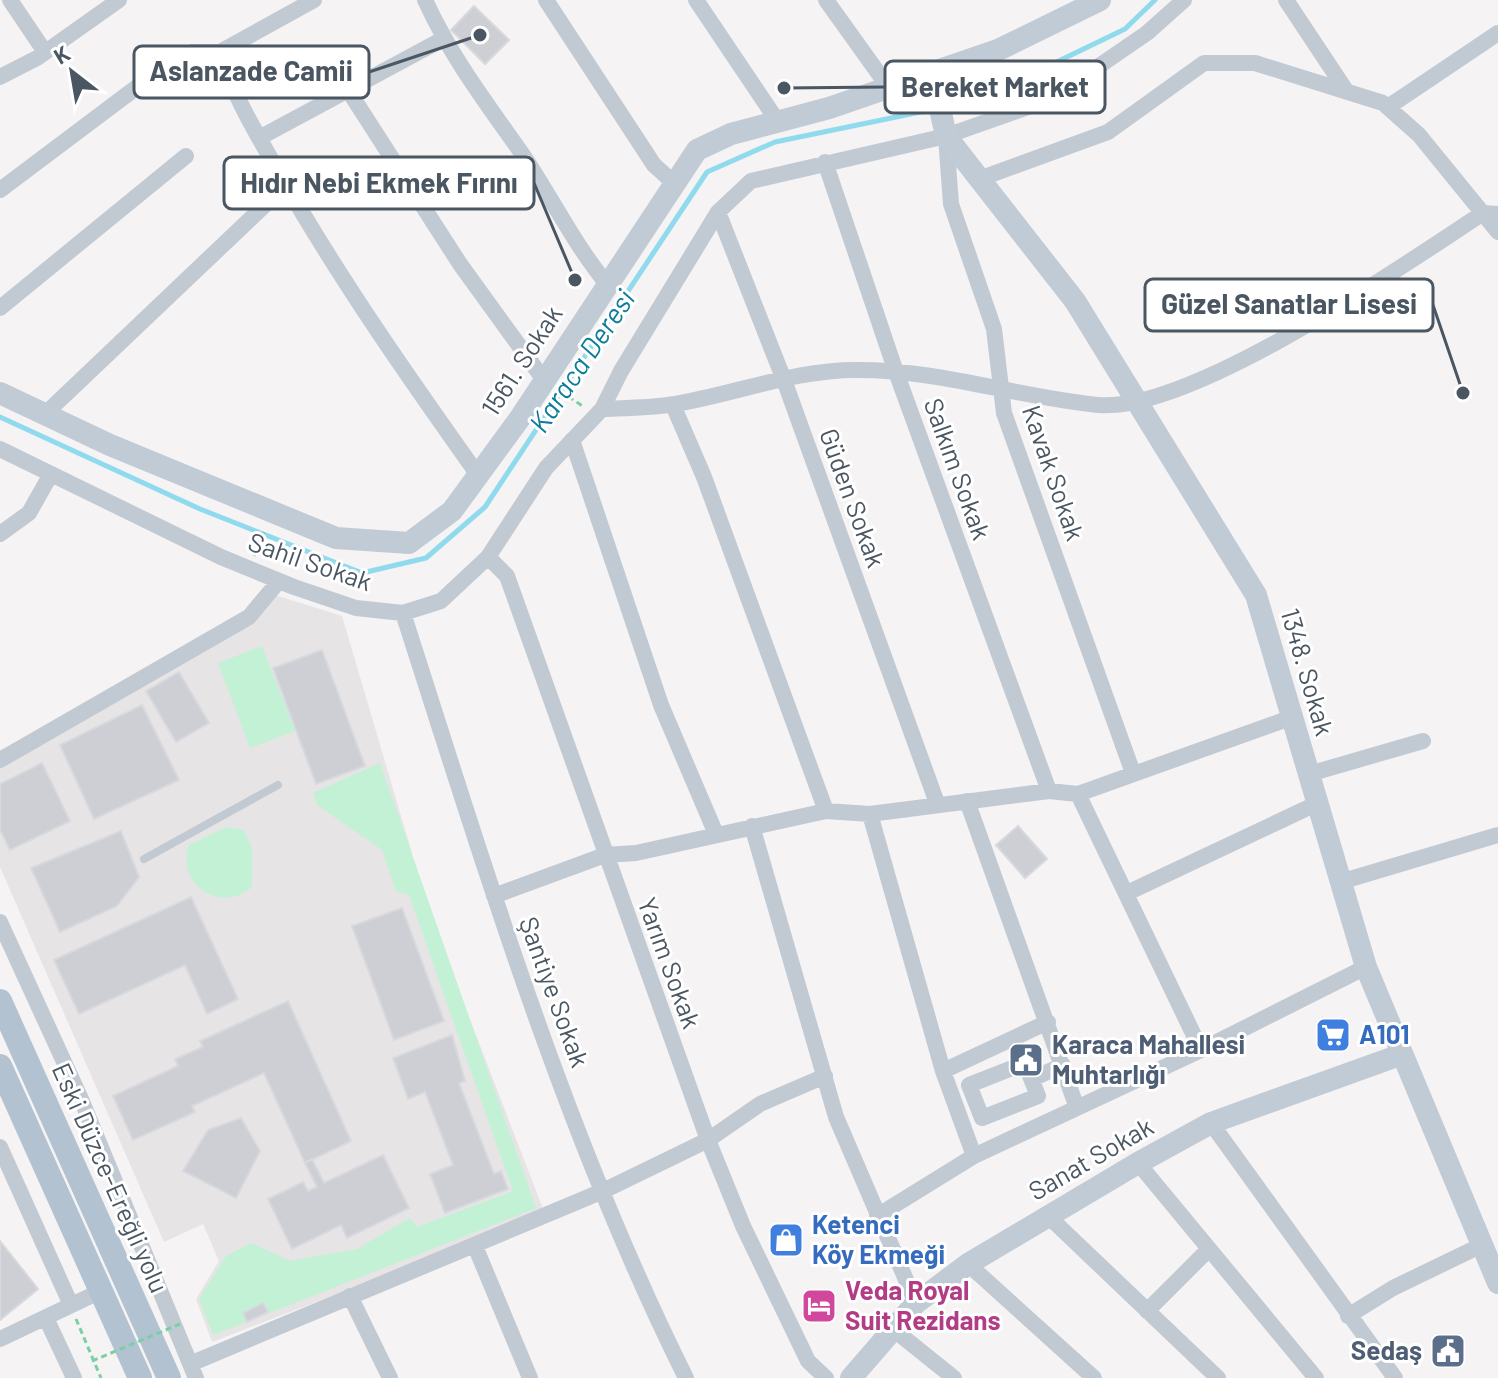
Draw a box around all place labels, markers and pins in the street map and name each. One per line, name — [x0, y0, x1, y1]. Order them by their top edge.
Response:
callout: Aslanzade Camii — [134, 46, 369, 98]
callout: Bereket Market — [885, 61, 1105, 113]
callout: Hıdır Nebi Ekmek Fırını — [224, 157, 534, 209]
callout: Güzel Sanatlar Lisesi — [1145, 279, 1433, 331]
supermarket icon: A101 — [1314, 1016, 1352, 1054]
place label: A101 — [1359, 1018, 1409, 1049]
place label: Karaca Mahallesi Muhtarlığı — [1052, 1028, 1245, 1089]
public building icon: Karaca Mahallesi Muhtarlığı — [1007, 1041, 1045, 1079]
place label: Ketenci Köy Ekmeği — [812, 1208, 945, 1269]
shop icon: Ketenci Köy Ekmeği — [767, 1221, 805, 1259]
place label: Veda Royal Suit Rezidans — [845, 1274, 1001, 1335]
hotel icon: Veda Royal Suit Rezidans — [800, 1287, 838, 1325]
public building icon: Sedaş — [1429, 1332, 1467, 1370]
place label: Sedaş — [1351, 1334, 1422, 1365]

